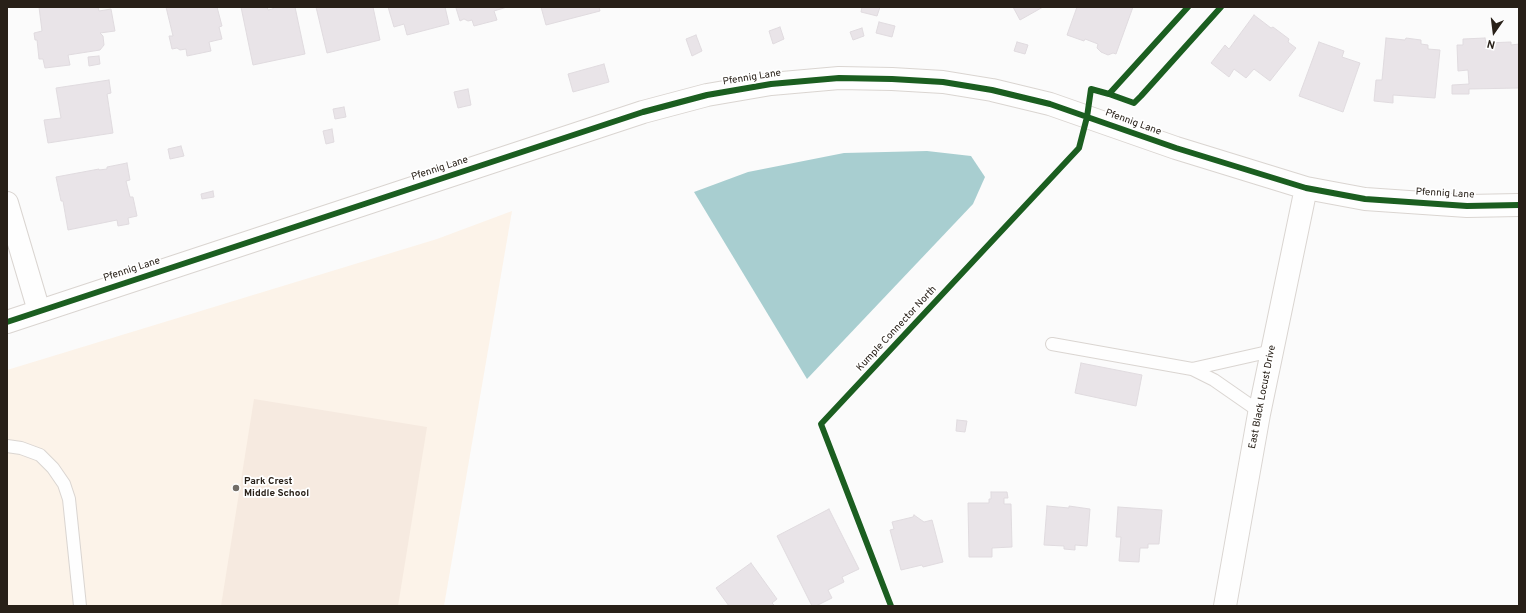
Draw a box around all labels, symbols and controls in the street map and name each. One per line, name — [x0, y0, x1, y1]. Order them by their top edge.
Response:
north arrow — [1474, 12, 1514, 52]
text: N — [1486, 36, 1497, 51]
street label: Pfennig Lane — [722, 67, 782, 89]
street label: Pfennig Lane — [1103, 107, 1163, 139]
street label: Pfennig Lane — [410, 154, 470, 184]
street label: Pfennig Lane — [1415, 186, 1475, 202]
street label: Pfennig Lane — [102, 255, 162, 285]
street label: Kumple Connector North — [854, 284, 940, 374]
street label: East Black Locust Drive — [1247, 344, 1279, 450]
place label: Park Crest Middle School — [244, 476, 309, 500]
marker: Park Crest Middle School — [231, 483, 241, 493]

